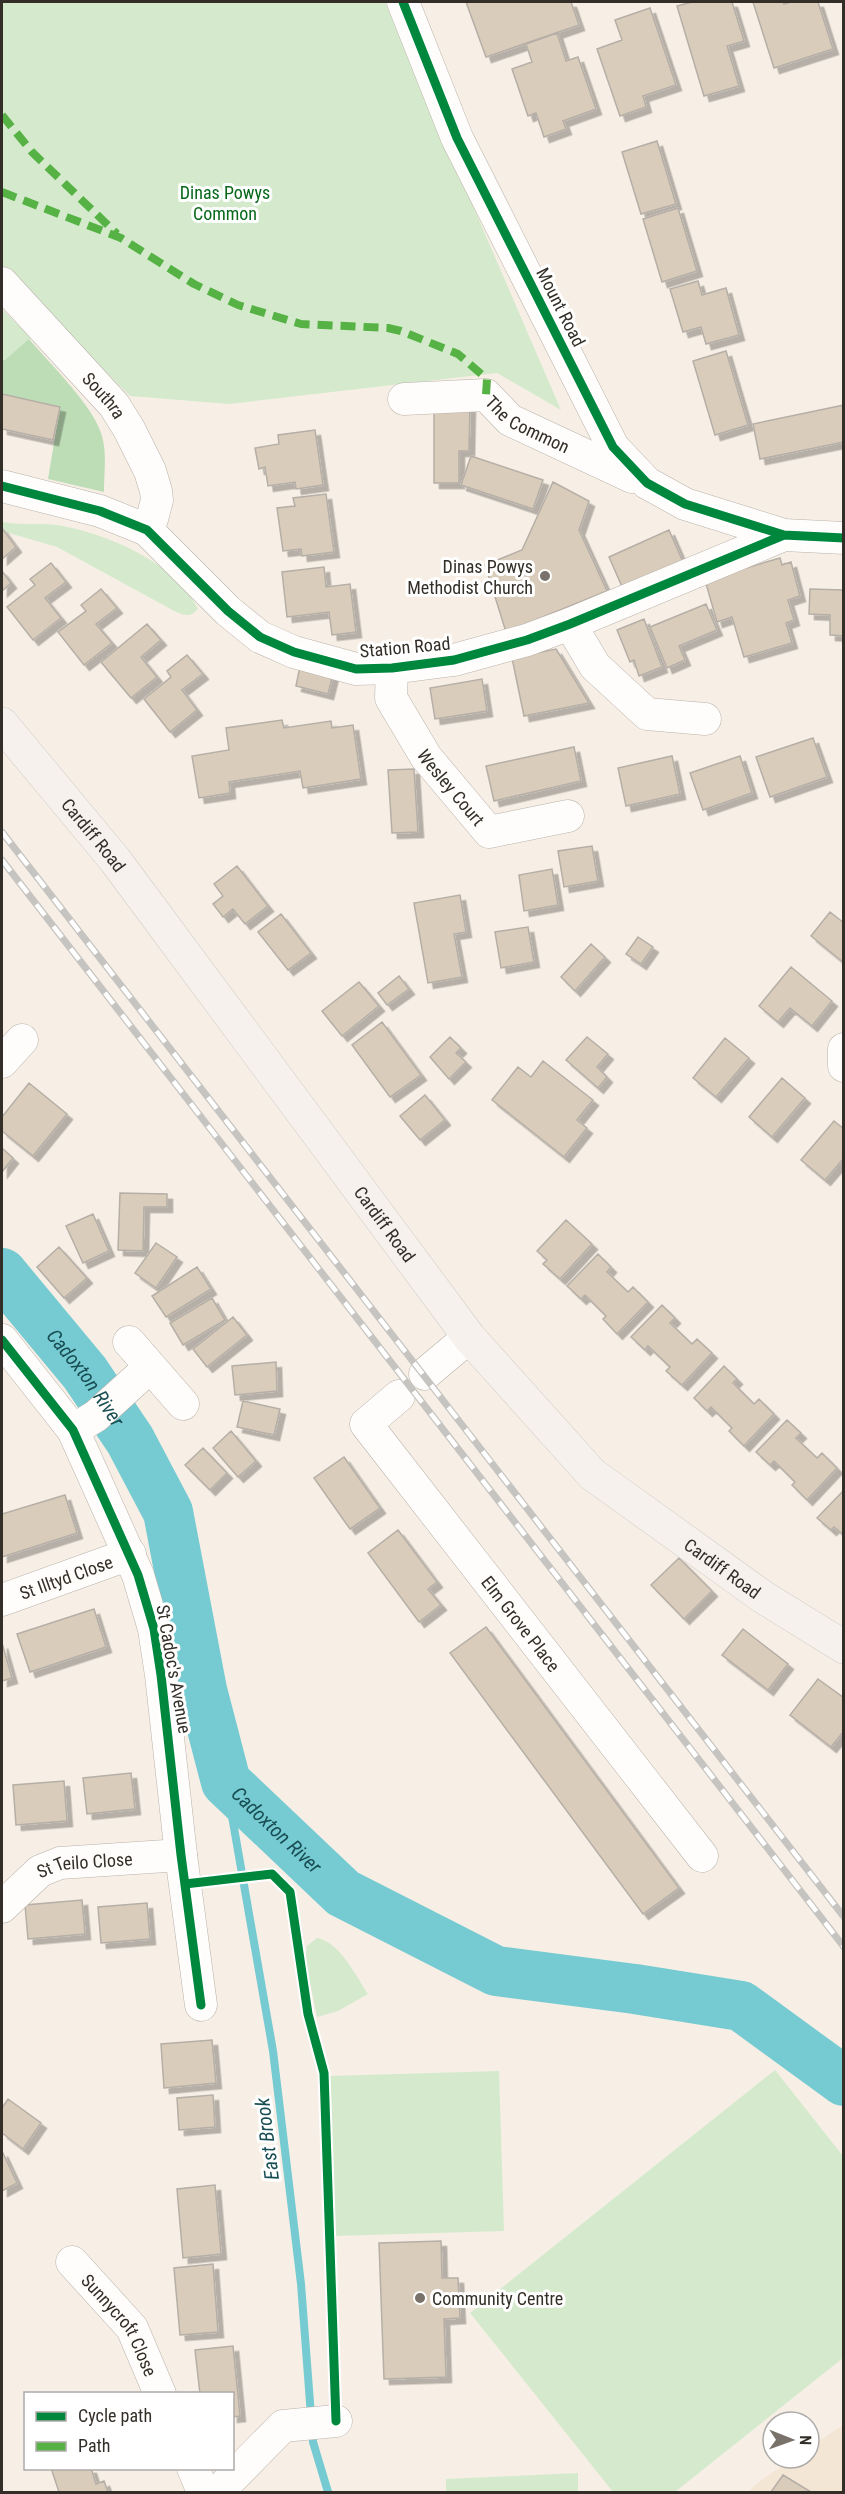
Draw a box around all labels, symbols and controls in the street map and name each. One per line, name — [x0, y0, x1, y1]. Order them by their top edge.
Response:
park label: Dinas Powys Common — [180, 182, 270, 224]
street label: Mount Road — [532, 264, 590, 350]
street label: Southra — [78, 368, 130, 422]
street label: The Common — [482, 391, 573, 457]
place label: Dinas Powys Methodist Church — [407, 556, 533, 598]
marker: Dinas Powys Methodist Church — [538, 569, 552, 583]
street label: Station Road — [359, 633, 451, 661]
street label: Wesley Court — [413, 745, 489, 830]
street label: Cardiff Road — [58, 794, 130, 876]
street label: Cardiff Road — [350, 1182, 420, 1266]
water label: Cadoxton River — [42, 1324, 130, 1432]
street label: Cardiff Road — [681, 1534, 765, 1603]
street label: St Illtyd Close — [17, 1551, 115, 1603]
street label: Elm Grove Place — [477, 1572, 565, 1675]
street label: St Cadoc's Avenue — [152, 1603, 196, 1735]
water label: Cadoxton River — [226, 1782, 327, 1879]
street label: St Teilo Close — [33, 1848, 133, 1882]
water label: East Brook — [250, 2095, 284, 2181]
street label: Sunnycroft Close — [77, 2269, 162, 2379]
place label: Community Centre — [432, 2288, 563, 2309]
marker: Community Centre — [413, 2291, 427, 2305]
legend — [24, 2392, 234, 2470]
text: Cycle path — [78, 2405, 152, 2426]
north arrow — [761, 2410, 821, 2470]
text: Path — [78, 2435, 111, 2456]
text: N — [796, 2435, 815, 2445]

